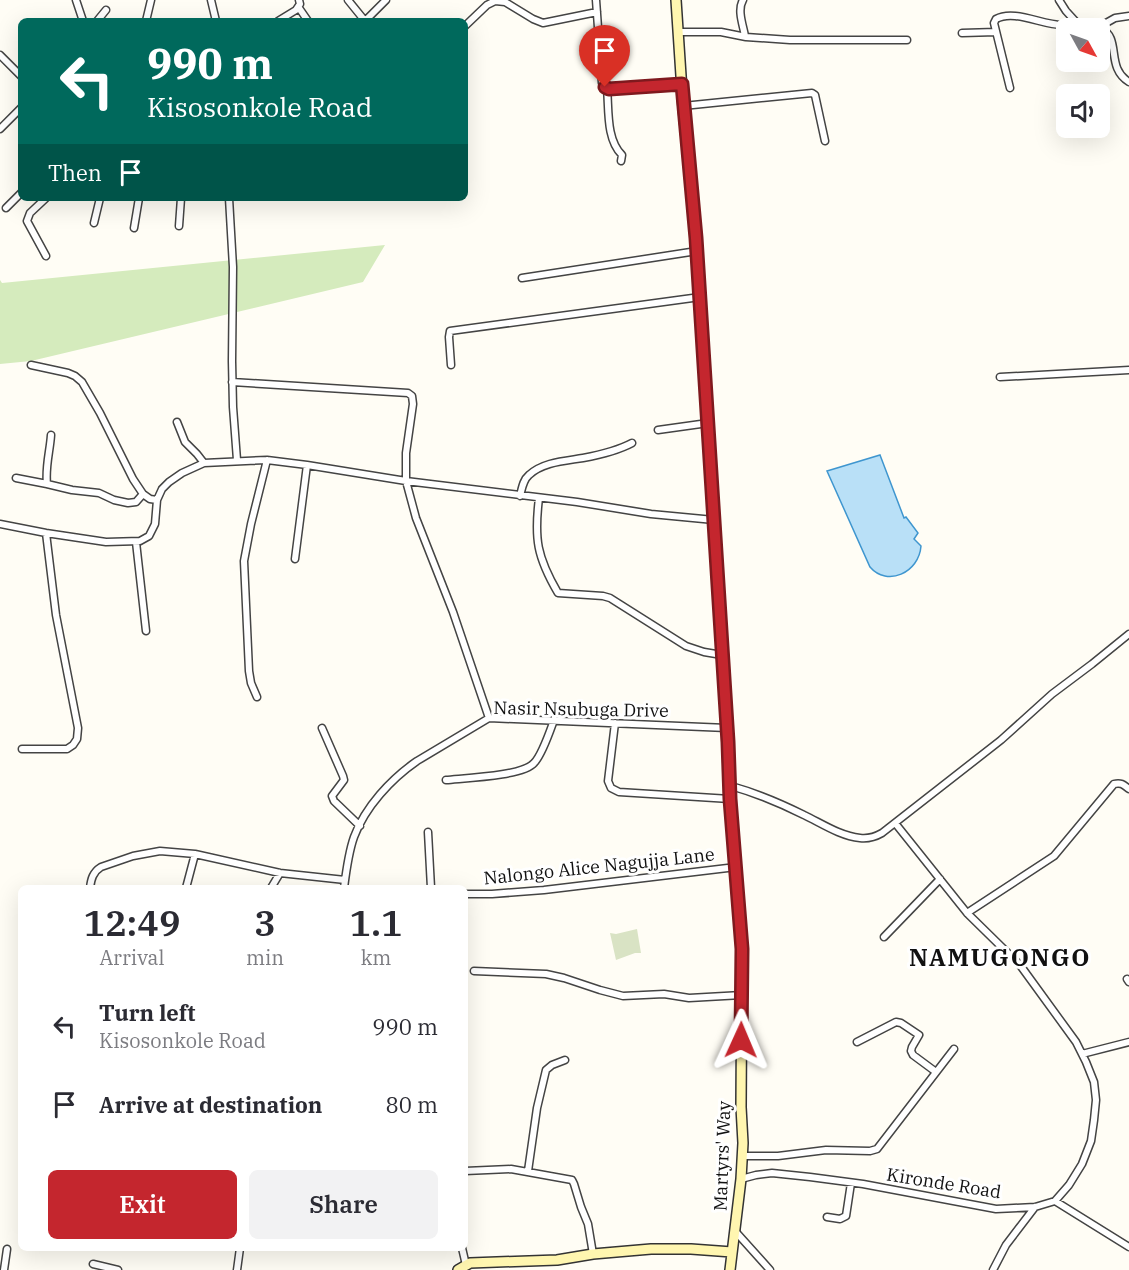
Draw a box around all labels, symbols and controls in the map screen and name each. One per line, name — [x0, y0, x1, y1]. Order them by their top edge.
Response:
north arrow — [1056, 18, 1110, 72]
map controls — [1056, 18, 1110, 138]
pin — [579, 25, 630, 87]
icon: arrive — [588, 34, 621, 67]
text: 990 m — [147, 36, 273, 91]
icon: left — [48, 42, 126, 120]
button: sound — [1056, 84, 1110, 138]
text: Kisosonkole Road — [147, 89, 372, 124]
icon: arrive — [114, 156, 147, 189]
text: Then — [48, 158, 102, 187]
street label: Nasir Nsubuga Drive — [493, 696, 669, 722]
street label: Nalongo Alice Nagujja Lane — [482, 842, 716, 890]
text: 12:49 — [83, 899, 181, 946]
text: 3 — [254, 899, 276, 946]
text: 1.1 — [349, 899, 403, 946]
district label: NAMUGONGO — [909, 941, 1091, 973]
text: Arrival — [99, 944, 164, 971]
text: min — [246, 944, 284, 971]
text: km — [361, 944, 391, 971]
text: Turn left — [99, 998, 195, 1027]
position arrow — [709, 1008, 773, 1072]
icon: left — [48, 1010, 81, 1043]
text: 990 m — [372, 1012, 438, 1041]
text: Kisosonkole Road — [99, 1027, 266, 1054]
icon: arrive — [48, 1088, 81, 1121]
text: Arrive at destination — [99, 1090, 322, 1119]
text: 80 m — [386, 1090, 438, 1119]
street label: Martyrs' Way — [709, 1100, 735, 1212]
street label: Kironde Road — [885, 1163, 1003, 1203]
button: Exit — [48, 1170, 237, 1239]
button: Share — [249, 1170, 438, 1239]

